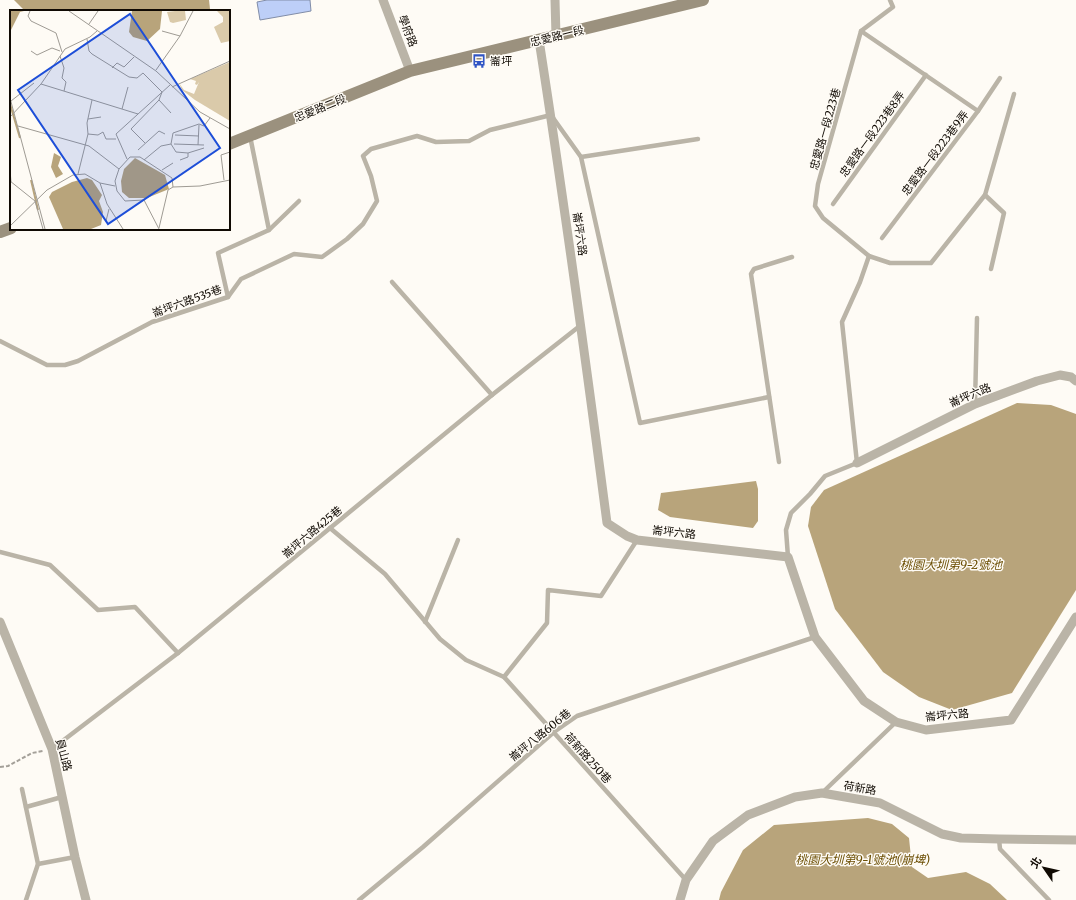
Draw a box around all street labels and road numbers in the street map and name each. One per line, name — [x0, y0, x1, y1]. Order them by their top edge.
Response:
street label: 學府路 — [396, 13, 420, 49]
street label: 忠愛路一段 — [529, 23, 585, 49]
street label: 忠愛路一段223巷 — [807, 86, 843, 172]
street label: 忠愛路一段223巷8弄 — [836, 88, 908, 180]
street label: 忠愛路二段 — [292, 91, 348, 125]
street label: 忠愛路一段223巷9弄 — [899, 108, 971, 198]
street label: 崙坪六路 — [570, 211, 590, 257]
street label: 崙坪六路535巷 — [150, 282, 224, 320]
street label: 崙坪六路 — [947, 380, 993, 410]
street label: 崙坪六路425巷 — [279, 503, 345, 561]
street label: 崙坪六路 — [651, 523, 697, 541]
street label: 崙坪八路606巷 — [506, 706, 574, 764]
street label: 崙坪六路 — [924, 706, 970, 724]
street label: 荷新路250巷 — [562, 730, 614, 786]
street label: 員山路 — [53, 737, 75, 773]
street label: 荷新路 — [843, 779, 877, 797]

